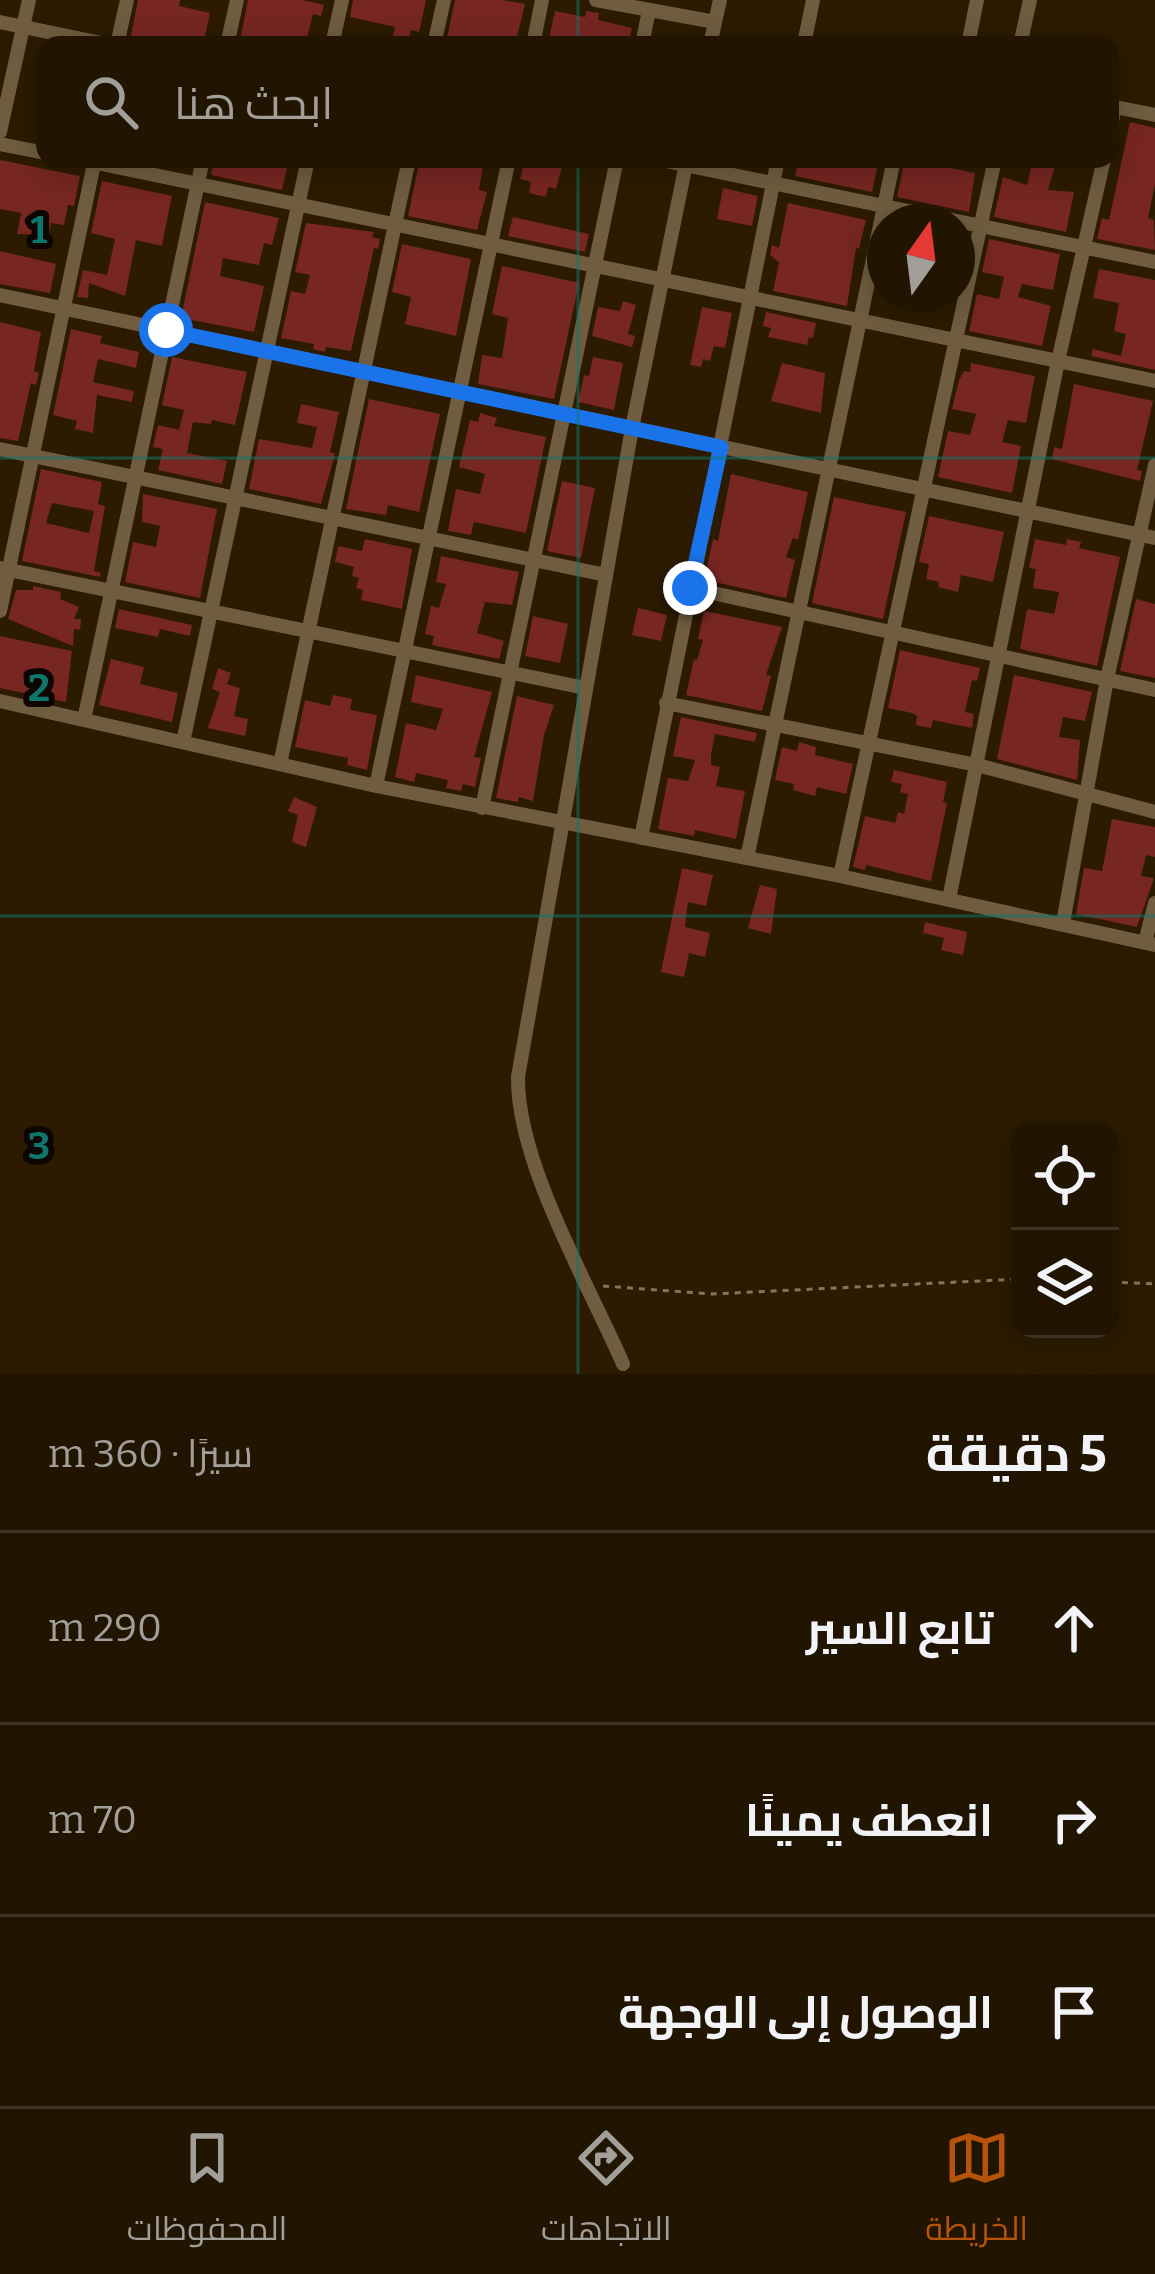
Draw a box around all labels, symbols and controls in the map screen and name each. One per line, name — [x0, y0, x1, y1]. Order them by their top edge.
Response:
search box — [36, 36, 1119, 168]
icon: search — [78, 69, 144, 135]
text: ابحث هنا — [174, 77, 333, 131]
north arrow — [867, 204, 975, 312]
text: 1 — [31, 207, 48, 253]
route start — [139, 303, 193, 357]
route end — [663, 561, 717, 615]
text: 2 — [28, 665, 50, 711]
map controls — [1011, 1122, 1119, 1338]
button: locate — [1011, 1122, 1119, 1230]
text: 3 — [28, 1123, 50, 1169]
button: layers — [1011, 1230, 1119, 1338]
text: 5 دقيقة — [926, 1423, 1107, 1485]
text: سيرًا · 360 m — [48, 1431, 253, 1477]
icon: ahead — [1041, 1595, 1107, 1661]
text: تابع السير — [806, 1602, 993, 1656]
text: 290 m — [48, 1605, 162, 1651]
icon: right — [1041, 1787, 1107, 1853]
text: انعطف يمينًا — [745, 1794, 993, 1848]
text: 70 m — [48, 1797, 137, 1843]
icon: arrive — [1041, 1979, 1107, 2045]
text: الوصول إلى الوجهة — [618, 1986, 993, 2040]
tab: المحفوظات — [127, 2125, 287, 2259]
tab: الاتجاهات — [541, 2125, 672, 2259]
tab: الخريطة — [925, 2125, 1028, 2259]

